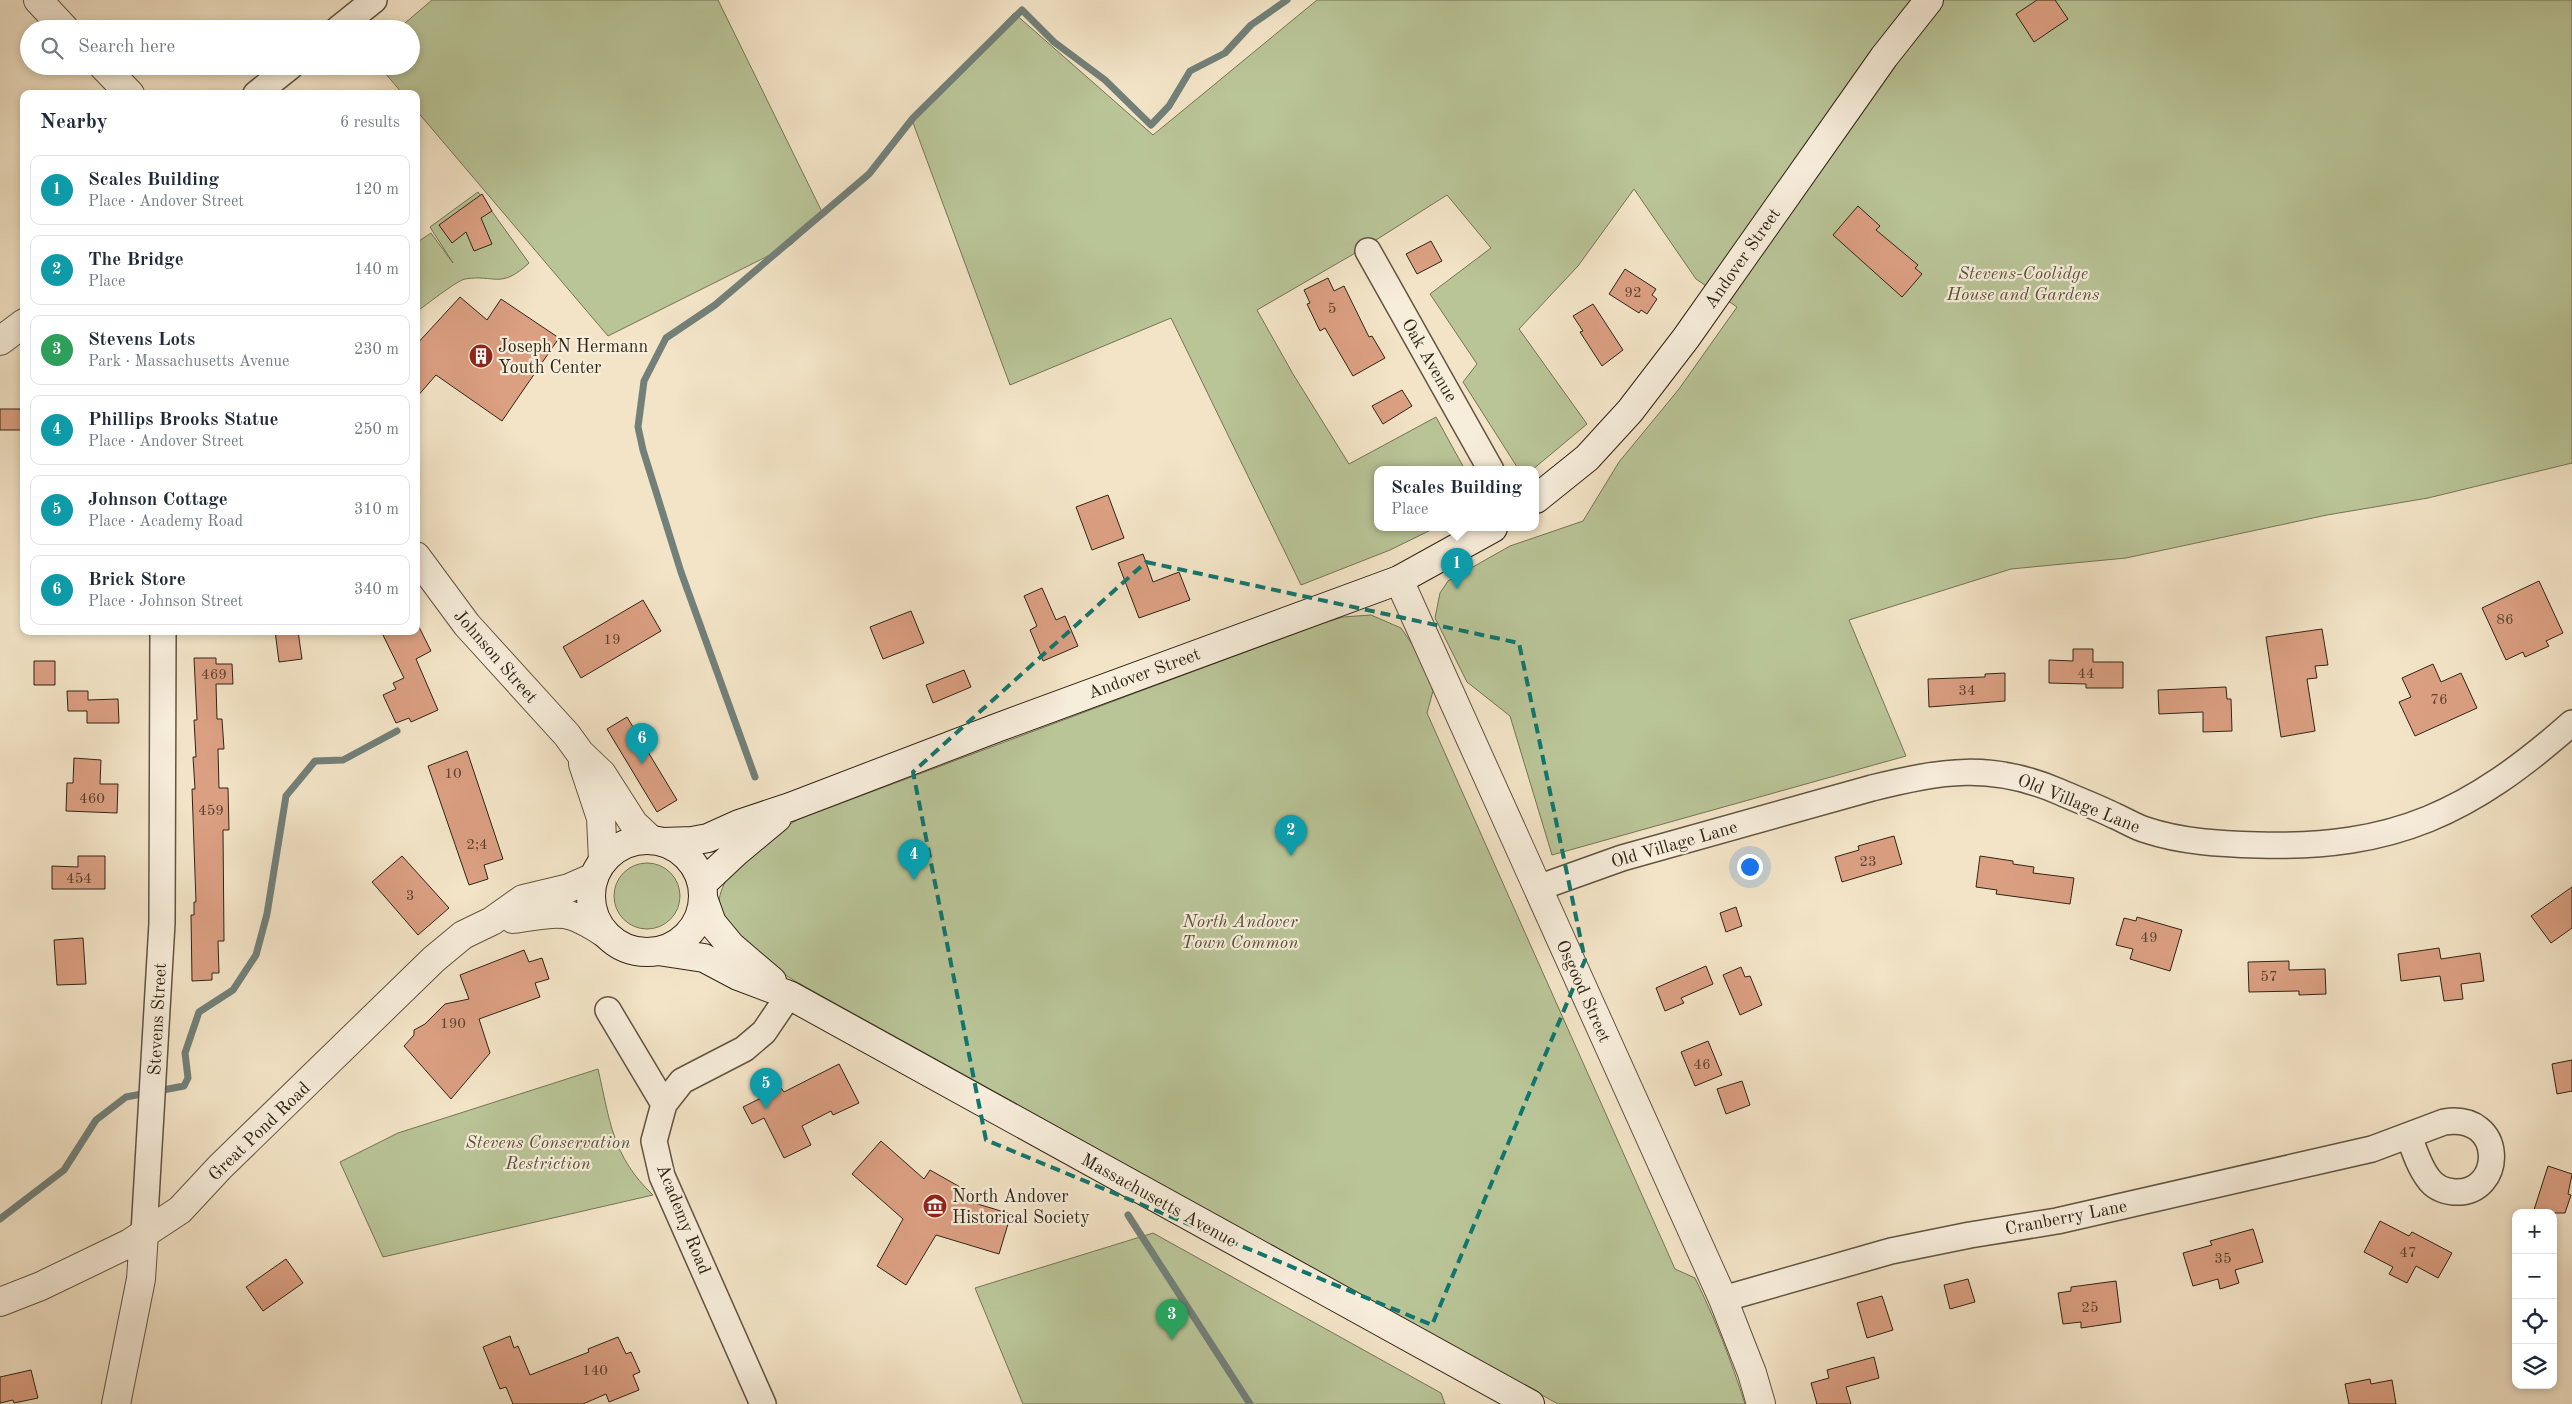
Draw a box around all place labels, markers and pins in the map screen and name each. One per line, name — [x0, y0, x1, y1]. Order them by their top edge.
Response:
place label: Joseph N Hermann Youth Center — [498, 338, 649, 377]
building icon: Joseph N Hermann Youth Center — [468, 343, 494, 369]
pin: 1 — [1441, 548, 1473, 589]
pin: 6 — [626, 723, 658, 764]
pin: 2 — [1275, 815, 1307, 856]
pin: 4 — [898, 839, 930, 880]
pin: 5 — [750, 1068, 782, 1109]
place label: North Andover Historical Society — [952, 1188, 1090, 1227]
museum icon: North Andover Historical Society — [922, 1193, 948, 1219]
pin: 3 — [1156, 1299, 1188, 1340]

